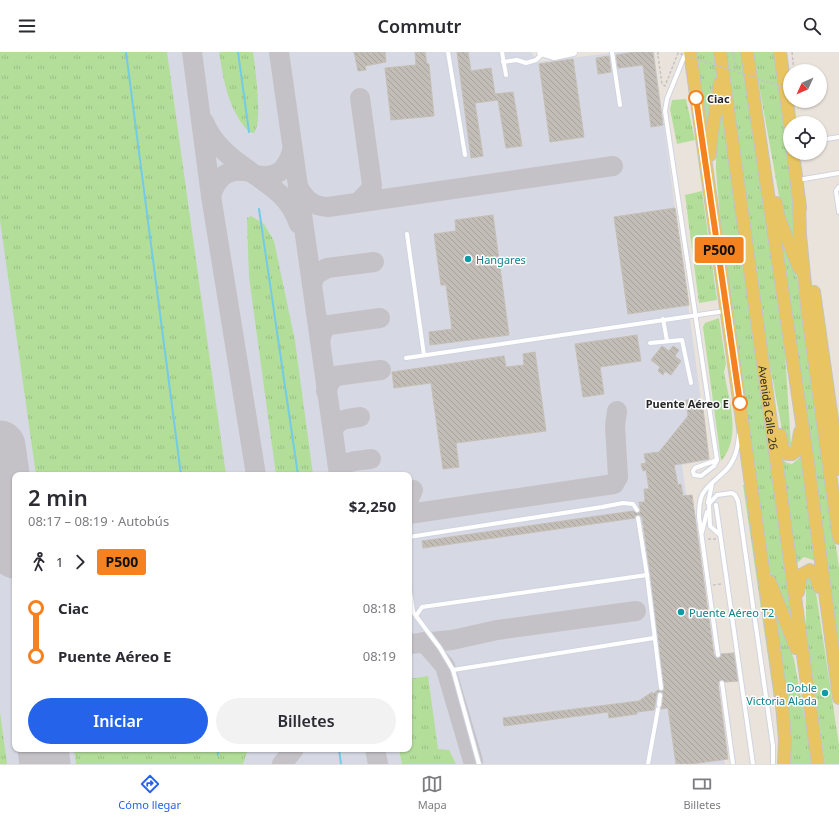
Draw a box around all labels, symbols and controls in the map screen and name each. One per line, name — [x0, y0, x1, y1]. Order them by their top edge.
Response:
text: Commutr — [378, 14, 461, 38]
icon: menu — [16, 15, 38, 37]
icon: search — [801, 15, 823, 37]
north arrow — [783, 64, 827, 108]
map controls — [783, 64, 827, 160]
marker: Ciac — [688, 90, 704, 106]
place label: Ciac — [707, 91, 730, 106]
button: locate — [783, 116, 827, 160]
line badge: P500 — [691, 237, 747, 263]
text: P500 — [703, 240, 735, 259]
place label: Hangares — [476, 252, 526, 267]
marker: Hangares — [463, 254, 473, 264]
street label: Avenida Calle 26 — [756, 365, 782, 451]
marker: Puente Aéreo E — [732, 395, 748, 411]
place label: Puente Aéreo E — [646, 396, 729, 411]
text: 2 min — [28, 482, 88, 512]
text: $2,250 — [349, 496, 396, 516]
text: 08:17 – 08:19 · Autobús — [28, 512, 169, 530]
icon: walk — [28, 551, 50, 573]
icon: forward — [69, 551, 91, 573]
text: P500 — [105, 552, 138, 571]
text: 1 — [56, 553, 63, 571]
text: Ciac — [58, 598, 89, 618]
text: 08:18 — [363, 599, 396, 617]
place label: Puente Aéreo T2 — [689, 605, 774, 620]
marker: Puente Aéreo T2 — [676, 607, 686, 617]
text: Puente Aéreo E — [58, 646, 172, 666]
text: 08:19 — [363, 647, 396, 665]
place label: Doble Victoria Alada — [746, 680, 817, 708]
marker: Doble Victoria Alada — [820, 688, 830, 698]
button: Iniciar — [28, 698, 208, 744]
button: Billetes — [216, 698, 396, 744]
tab: Cómo llegar — [118, 773, 181, 812]
tab: Mapa — [418, 773, 447, 812]
tab: Billetes — [683, 773, 721, 812]

